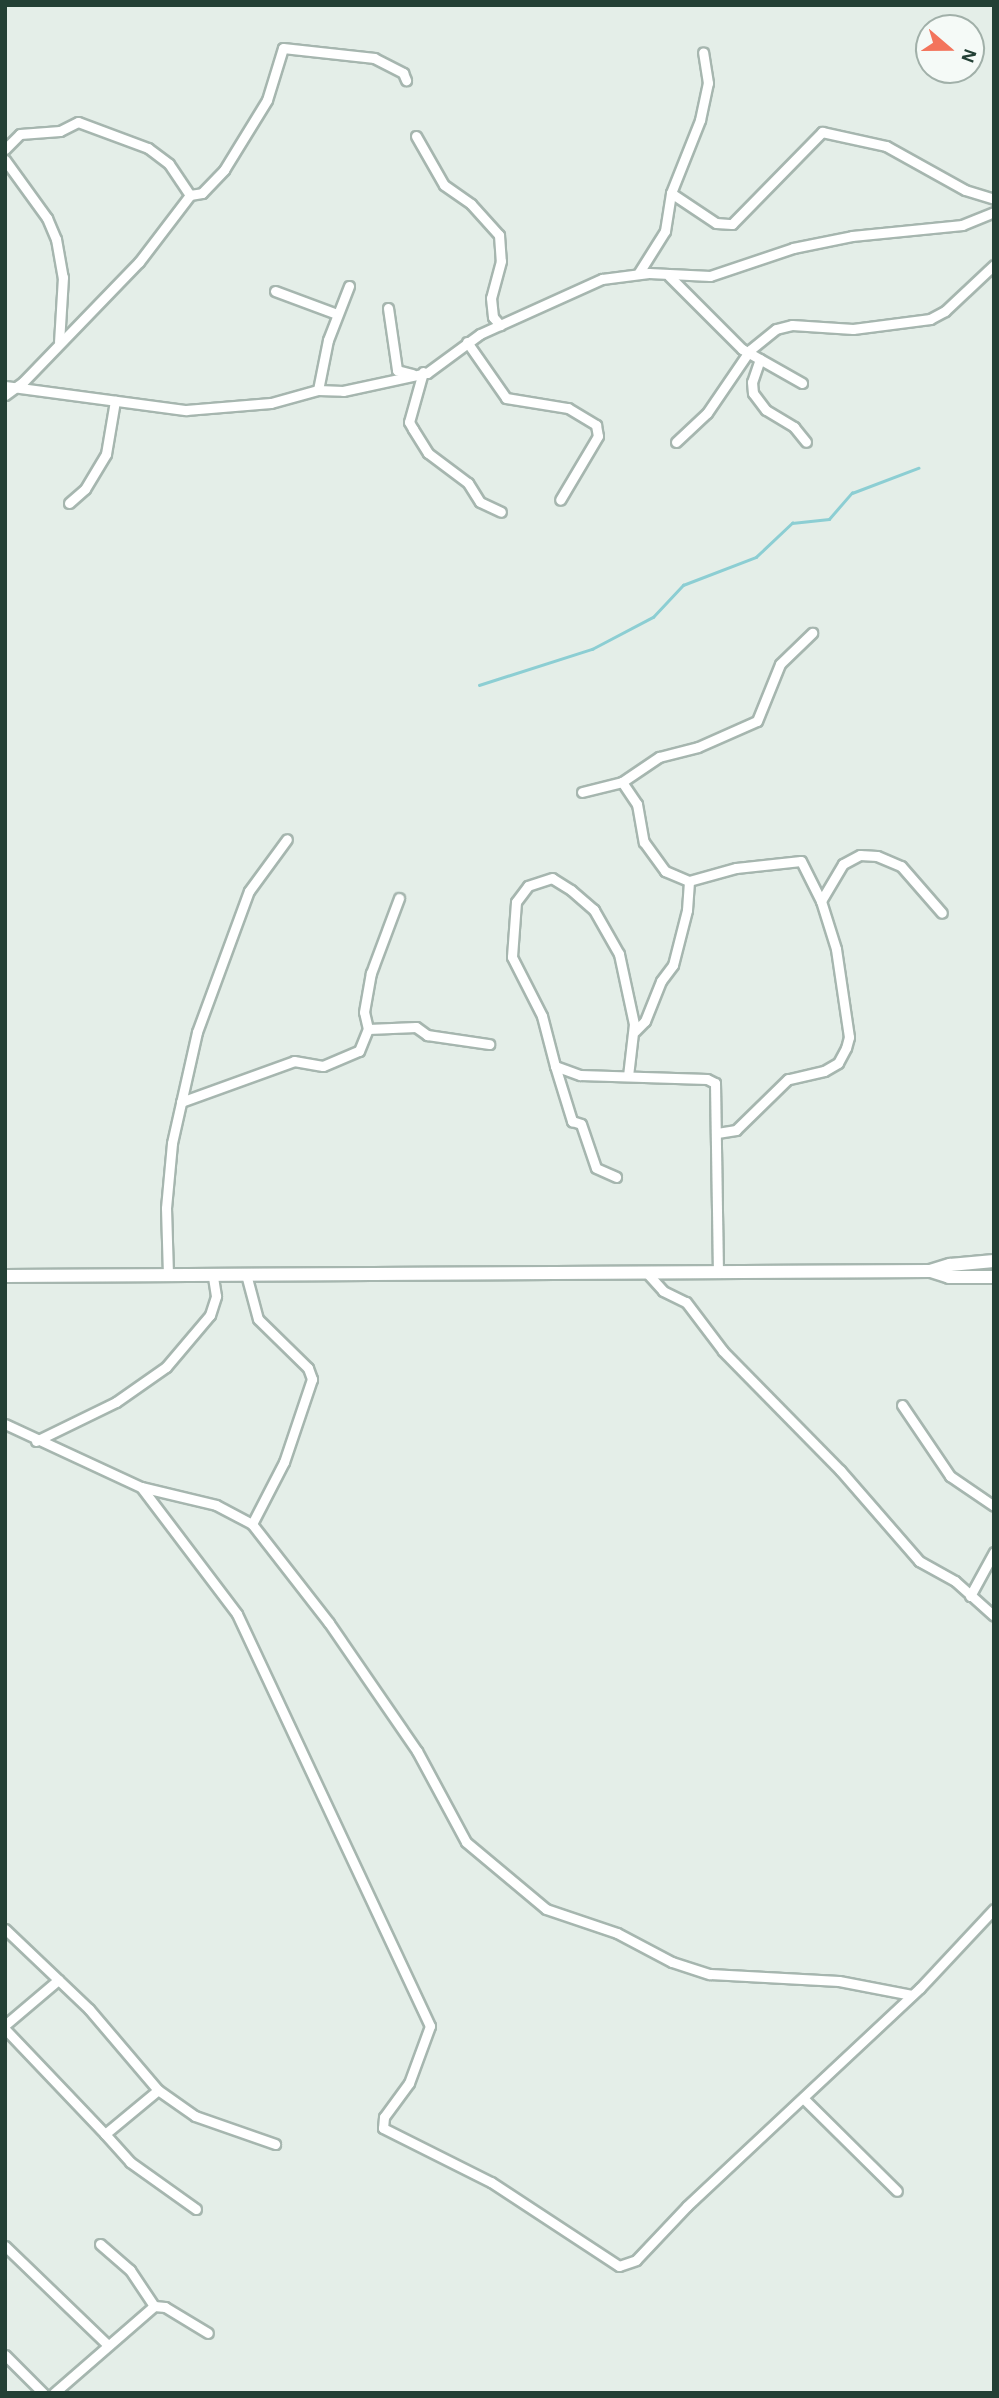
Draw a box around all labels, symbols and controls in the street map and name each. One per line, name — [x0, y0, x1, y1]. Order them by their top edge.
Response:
north arrow — [915, 14, 985, 84]
text: N — [957, 46, 980, 65]

